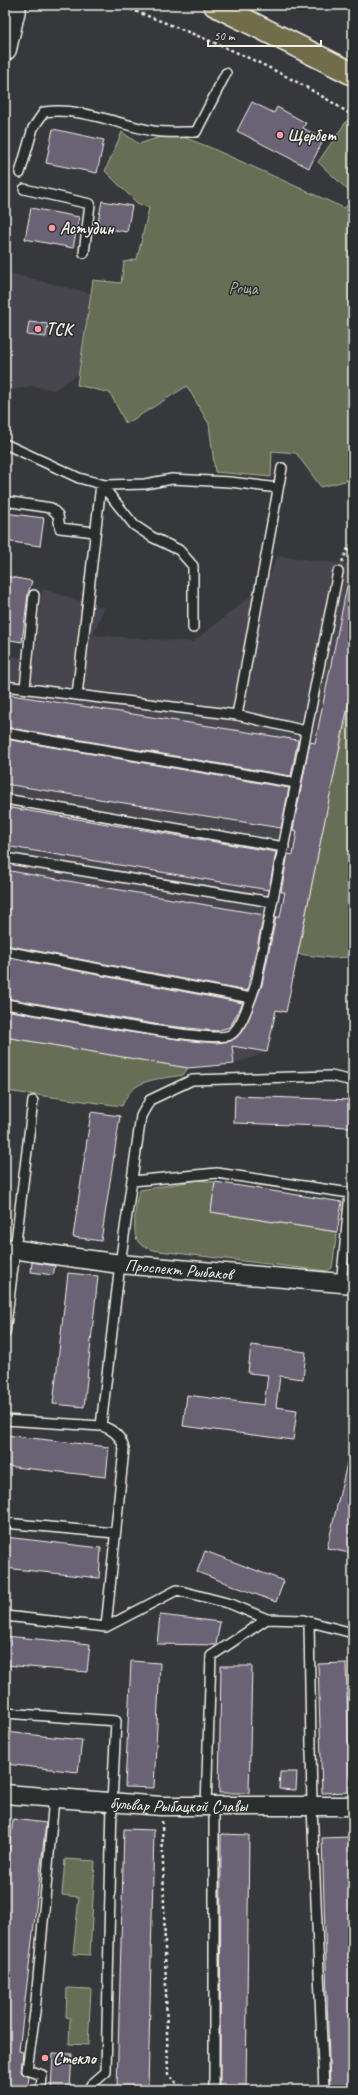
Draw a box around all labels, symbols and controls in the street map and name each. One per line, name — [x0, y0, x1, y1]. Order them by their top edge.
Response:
scale bar — [208, 22, 321, 48]
text: 50 m — [214, 28, 236, 44]
place label: Щербет — [288, 125, 337, 146]
marker: Щербет — [275, 130, 285, 140]
place label: Астудин — [60, 218, 115, 239]
marker: Астудин — [47, 223, 57, 233]
park label: Роща — [228, 278, 259, 299]
place label: ТСК — [46, 319, 75, 340]
marker: ТСК — [33, 324, 43, 334]
street label: Проспект Рыбаков — [124, 1254, 237, 1285]
street label: бульвар Рыбацкой Славы — [109, 1792, 249, 1817]
place label: Стекло — [53, 2048, 98, 2069]
marker: Стекло — [40, 2053, 50, 2063]

